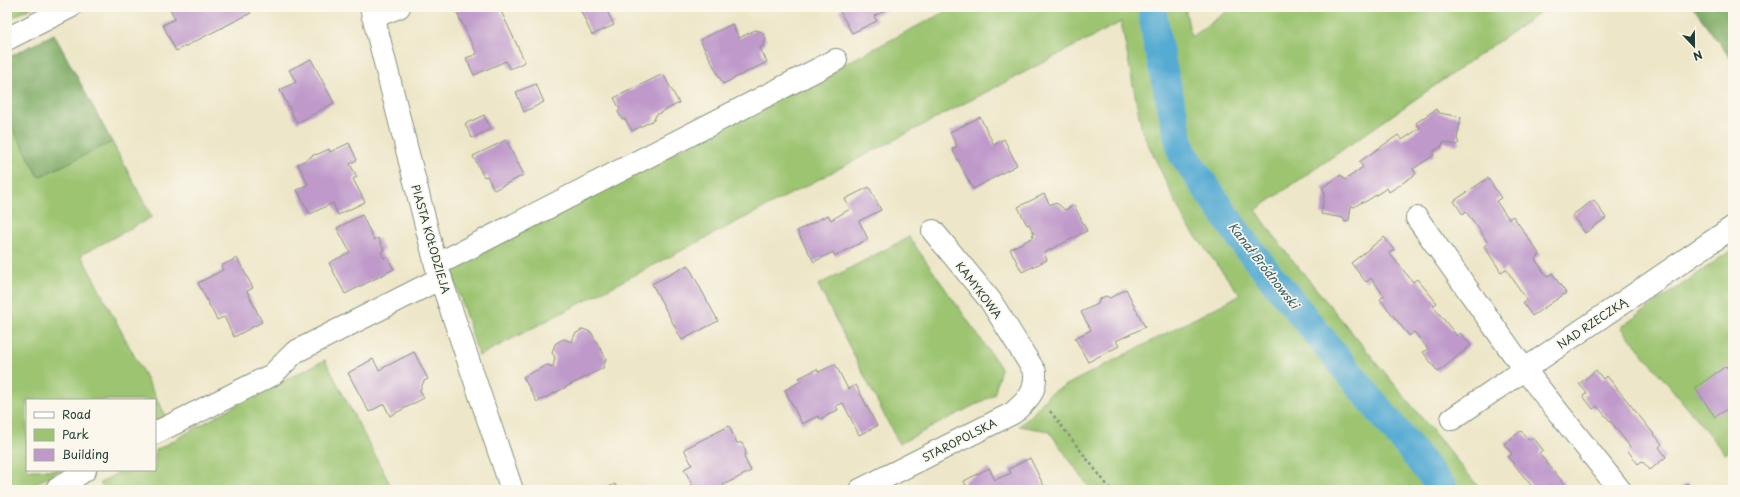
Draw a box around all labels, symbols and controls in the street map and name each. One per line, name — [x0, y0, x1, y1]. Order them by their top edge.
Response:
north arrow — [1674, 26, 1714, 66]
text: N — [1690, 46, 1705, 65]
street label: PIASTA KOŁODZIEJA — [407, 182, 455, 296]
water label: Kanał Bródnowski — [1224, 218, 1305, 313]
street label: KAMYKOWA — [952, 258, 1007, 323]
street label: NAD RZECZKĄ — [1553, 293, 1631, 353]
legend — [26, 399, 156, 471]
text: Road — [62, 405, 91, 423]
street label: STAROPOLSKA — [919, 414, 999, 466]
text: Park — [62, 425, 89, 443]
text: Building — [62, 445, 109, 463]

